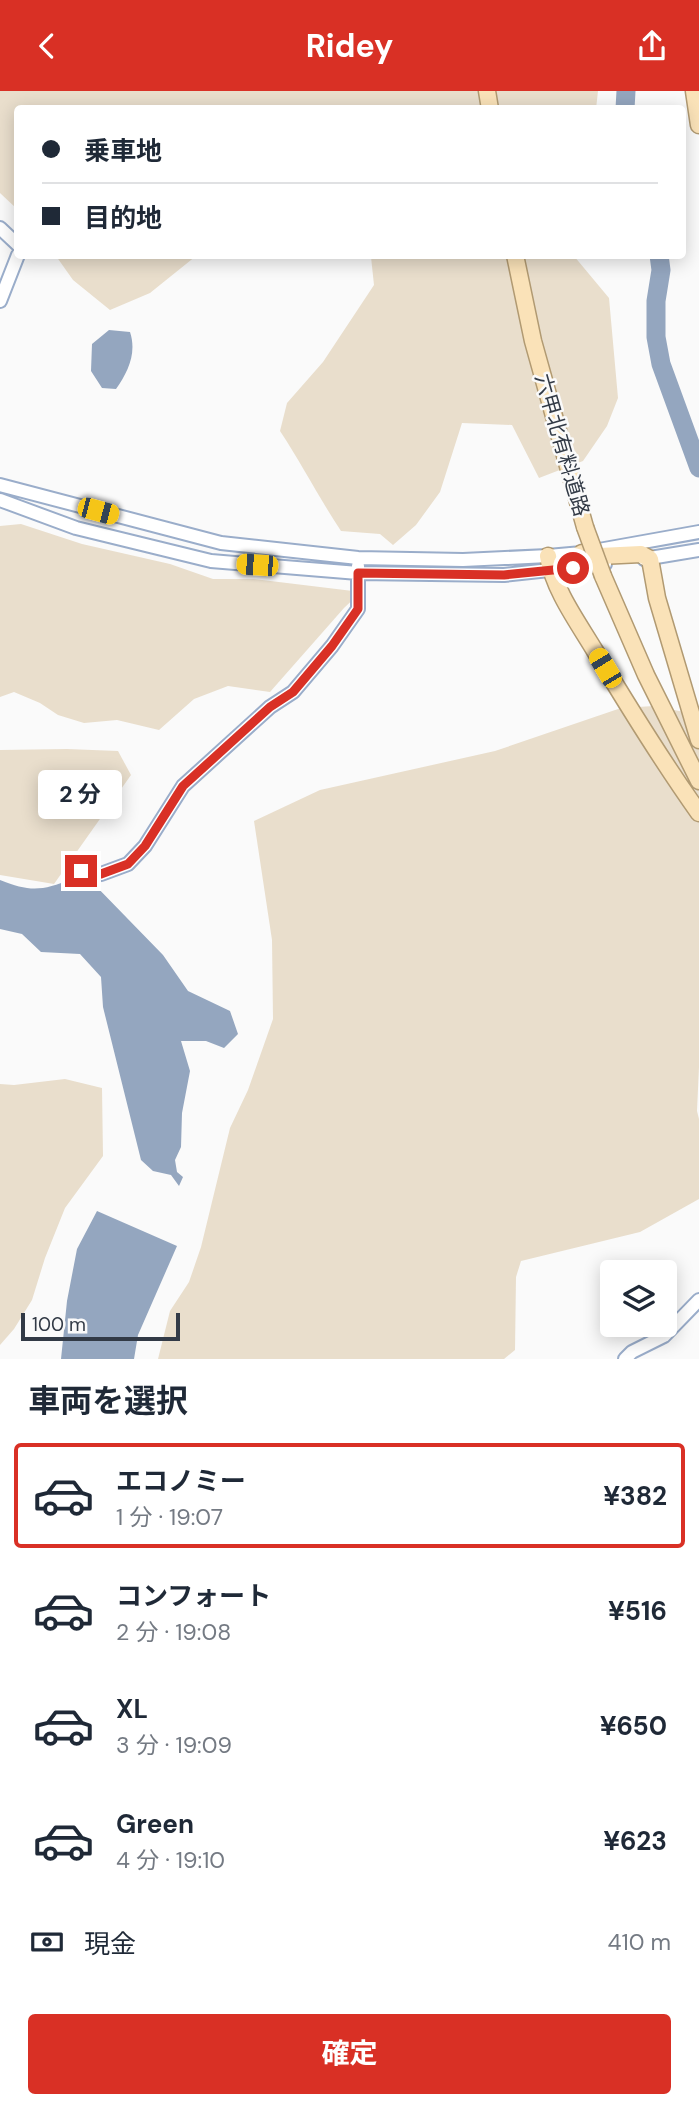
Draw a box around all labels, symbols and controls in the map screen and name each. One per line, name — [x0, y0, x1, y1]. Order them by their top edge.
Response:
text: Ridey — [306, 25, 393, 67]
icon: back — [28, 27, 66, 65]
icon: share — [633, 27, 671, 65]
text: 乗車地 — [84, 134, 162, 168]
text: 目的地 — [84, 201, 162, 235]
street label: 六甲北有料道路 — [528, 370, 596, 520]
car — [75, 495, 122, 527]
route start — [557, 552, 589, 584]
car — [236, 553, 279, 577]
car — [586, 645, 625, 691]
callout: 2 分 — [39, 769, 123, 819]
text: 2 分 — [59, 779, 101, 809]
route end — [65, 855, 97, 887]
map controls — [600, 1260, 677, 1337]
button: layers — [600, 1260, 677, 1337]
scale bar — [21, 1310, 180, 1342]
text: 100 m — [32, 1312, 86, 1337]
text: 車両を選択 — [28, 1380, 188, 1422]
icon: car — [32, 1464, 95, 1527]
text: エコノミー — [116, 1464, 246, 1498]
text: ¥382 — [603, 1479, 667, 1513]
text: 1 分 · 19:07 — [116, 1502, 223, 1532]
icon: car — [32, 1579, 95, 1642]
text: コンフォート — [116, 1579, 271, 1613]
text: ¥516 — [608, 1594, 667, 1628]
text: 2 分 · 19:08 — [116, 1617, 231, 1647]
text: XL — [116, 1692, 148, 1726]
icon: car — [32, 1694, 95, 1757]
text: ¥650 — [600, 1709, 667, 1743]
text: 3 分 · 19:09 — [116, 1730, 232, 1760]
text: Green — [116, 1807, 194, 1841]
icon: car — [32, 1809, 95, 1872]
text: ¥623 — [603, 1824, 667, 1858]
text: 4 分 · 19:10 — [116, 1845, 225, 1875]
icon: cash — [28, 1923, 66, 1961]
text: 現金 — [84, 1927, 136, 1961]
text: 410 m — [608, 1927, 671, 1957]
button: 確定 — [28, 2014, 671, 2094]

